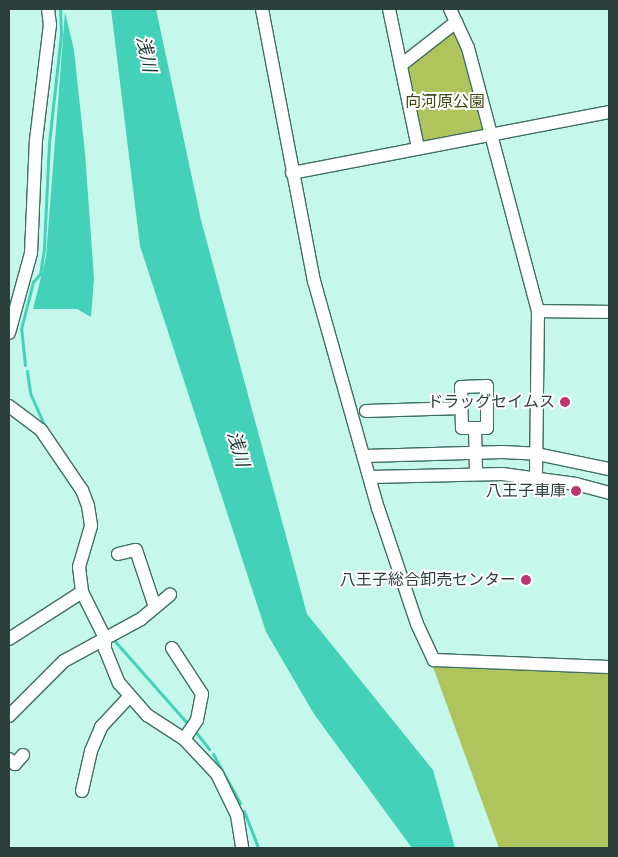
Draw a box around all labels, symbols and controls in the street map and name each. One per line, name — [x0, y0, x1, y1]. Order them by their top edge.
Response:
water label: 浅川 — [132, 34, 160, 74]
park label: 向河原公園 — [405, 92, 485, 112]
place label: ドラッグセイムス — [427, 392, 555, 412]
marker: ドラッグセイムス — [559, 396, 571, 408]
water label: 浅川 — [223, 429, 253, 469]
place label: 八王子車庫 — [486, 481, 566, 501]
marker: 八王子車庫 — [570, 485, 582, 497]
place label: 八王子総合卸売センター — [340, 570, 516, 590]
marker: 八王子総合卸売センター — [520, 574, 532, 586]

